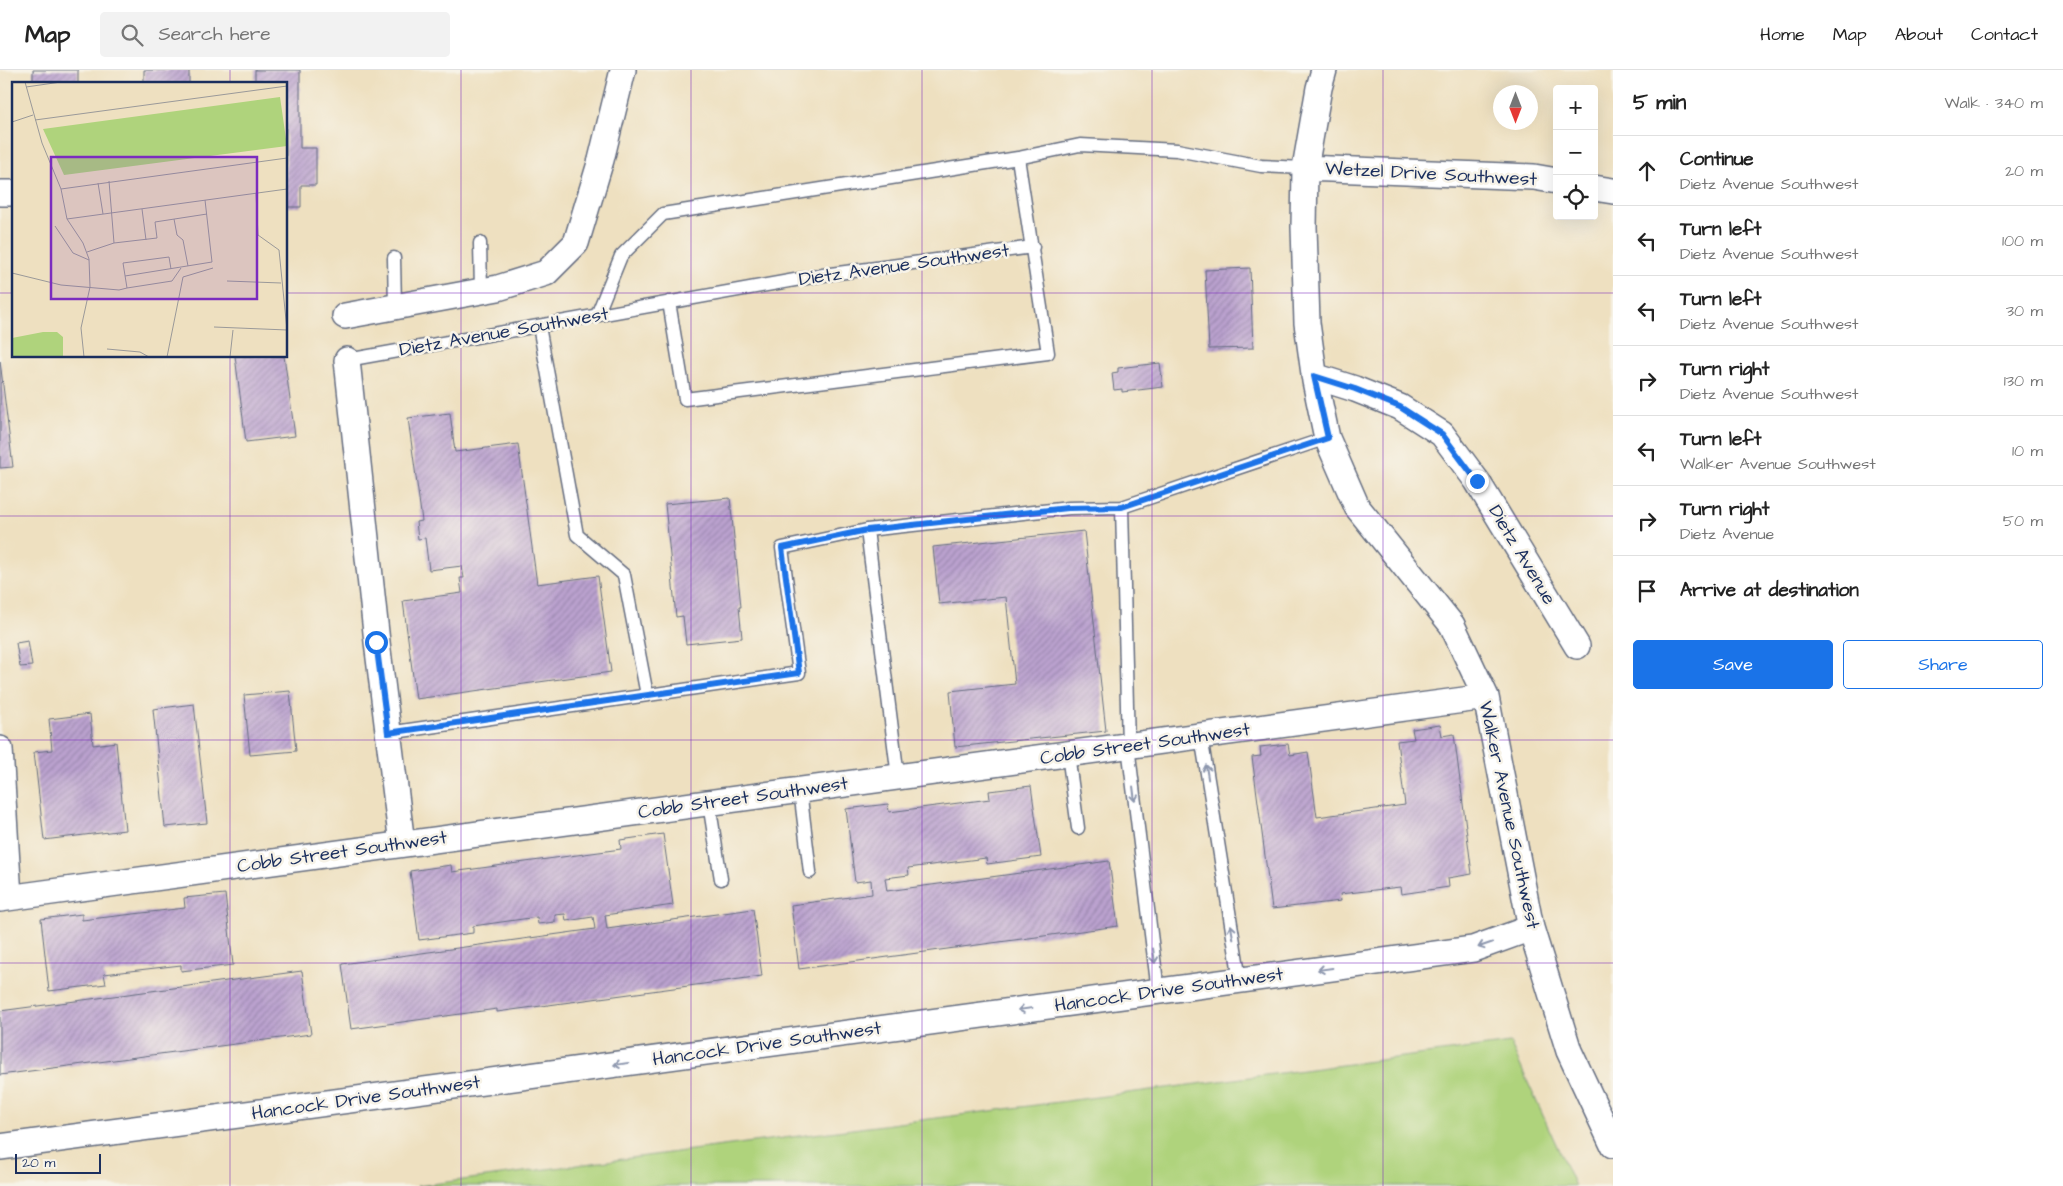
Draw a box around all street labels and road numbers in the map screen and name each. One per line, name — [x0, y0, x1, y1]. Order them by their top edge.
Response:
street label: Wetzel Drive Southwest — [1324, 155, 1538, 193]
street label: Dietz Avenue Southwest — [797, 237, 1011, 293]
street label: Dietz Avenue Southwest — [397, 300, 611, 364]
street label: Dietz Avenue — [1482, 500, 1562, 610]
street label: Walker Avenue Southwest — [1472, 699, 1546, 932]
street label: Cobb Street Southwest — [1038, 716, 1252, 772]
street label: Cobb Street Southwest — [636, 770, 850, 826]
street label: Cobb Street Southwest — [235, 824, 449, 880]
street label: Hancock Drive Southwest — [1053, 961, 1285, 1019]
street label: Hancock Drive Southwest — [651, 1015, 883, 1073]
street label: Hancock Drive Southwest — [250, 1069, 482, 1127]

